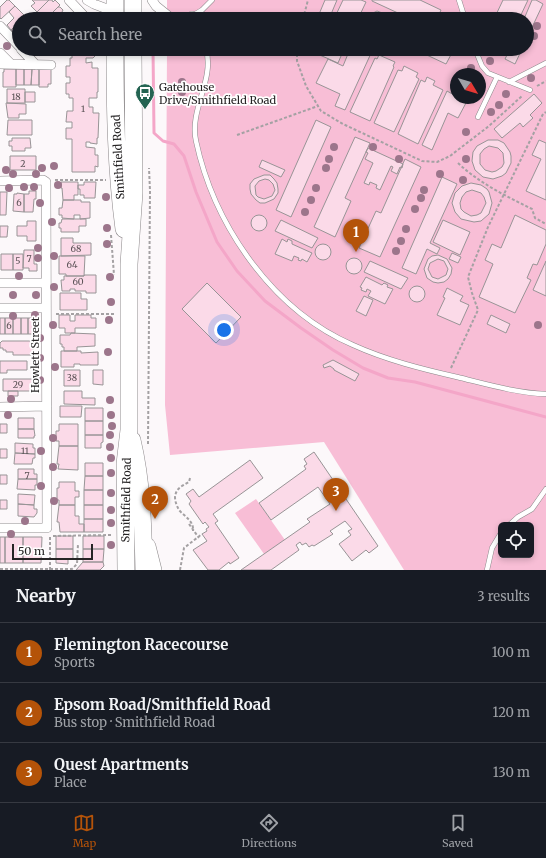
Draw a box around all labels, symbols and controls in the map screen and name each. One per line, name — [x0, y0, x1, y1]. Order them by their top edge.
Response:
search box — [12, 12, 534, 56]
icon: search — [26, 23, 48, 45]
text: Search here — [58, 25, 142, 44]
north arrow — [450, 68, 486, 104]
place label: Gatehouse Drive/Smithfield Road — [159, 80, 276, 107]
bus stop icon: Gatehouse Drive/Smithfield Road — [134, 82, 156, 110]
house number: 18 — [11, 91, 21, 102]
house number: 1 — [81, 103, 85, 114]
street label: Smithfield Road — [109, 114, 127, 200]
house number: 2 — [20, 158, 26, 169]
house number: 6 — [16, 197, 22, 208]
pin: 1 — [343, 219, 369, 252]
house number: 68 — [71, 243, 81, 254]
house number: 7 — [26, 253, 32, 264]
house number: 5 — [15, 255, 21, 266]
house number: 64 — [67, 259, 78, 270]
house number: 60 — [72, 276, 84, 287]
street label: Howlett Street — [28, 316, 42, 393]
house number: 6 — [6, 320, 12, 331]
your location — [214, 320, 234, 340]
house number: 38 — [67, 372, 77, 383]
house number: 29 — [13, 379, 23, 390]
house number: 11 — [21, 445, 29, 456]
street label: Smithfield Road — [118, 457, 134, 543]
house number: 7 — [24, 470, 30, 481]
pin: 3 — [323, 478, 349, 511]
pin: 2 — [142, 486, 168, 519]
map controls — [498, 522, 534, 558]
button: locate — [498, 522, 534, 558]
scale bar — [12, 542, 93, 561]
text: 50 m — [18, 544, 45, 558]
text: Nearby — [16, 585, 76, 607]
text: 3 results — [477, 588, 530, 605]
text: Flemington Racecourse — [54, 635, 228, 654]
text: 1 — [26, 644, 32, 661]
text: 100 m — [492, 644, 530, 661]
text: Sports — [54, 654, 95, 671]
text: Epsom Road/Smithfield Road — [54, 695, 270, 714]
text: 2 — [25, 704, 33, 721]
text: 120 m — [492, 704, 530, 721]
text: Bus stop · Smithfield Road — [54, 714, 215, 731]
text: Quest Apartments — [54, 755, 189, 774]
text: 3 — [25, 764, 33, 781]
text: 130 m — [493, 764, 530, 781]
text: Place — [54, 774, 87, 791]
tab: Map — [73, 812, 96, 850]
tab: Directions — [242, 812, 297, 850]
tab: Saved — [442, 812, 473, 850]

